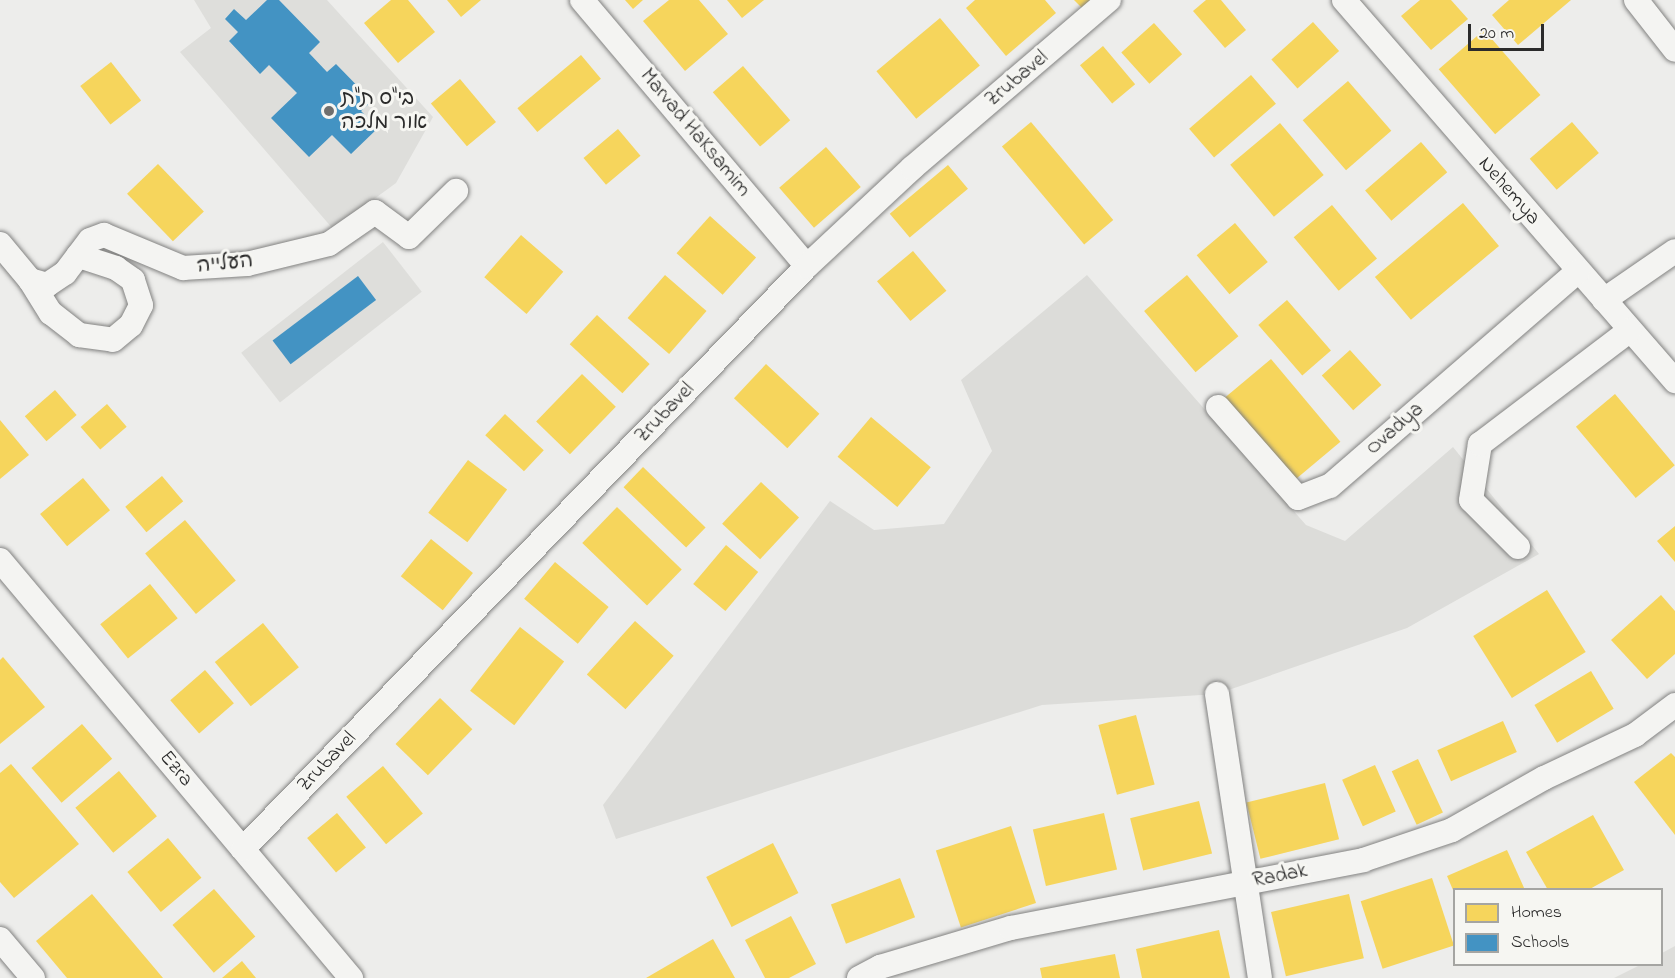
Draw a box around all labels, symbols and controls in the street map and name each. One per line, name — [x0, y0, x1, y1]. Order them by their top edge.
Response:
scale bar — [1471, 12, 1548, 50]
text: 20 m — [1479, 21, 1514, 47]
street label: Zrubavel — [980, 45, 1054, 113]
street label: Marvad HaKsamim — [634, 64, 756, 202]
place label: בי"ס ת"ת אור מלכה — [341, 86, 427, 136]
marker: בי"ס ת"ת אור מלכה — [322, 104, 336, 118]
street label: Nehemya — [1473, 152, 1545, 230]
street label: העלייה — [196, 249, 254, 279]
street label: Zrubavel — [630, 377, 700, 449]
street label: Ovadya — [1361, 397, 1429, 461]
street label: Zrubavel — [292, 726, 362, 798]
street label: Ezra — [154, 746, 198, 792]
street label: Radak — [1250, 858, 1310, 894]
legend — [1453, 888, 1663, 966]
text: Homes — [1511, 900, 1562, 926]
text: Schools — [1511, 930, 1569, 956]

